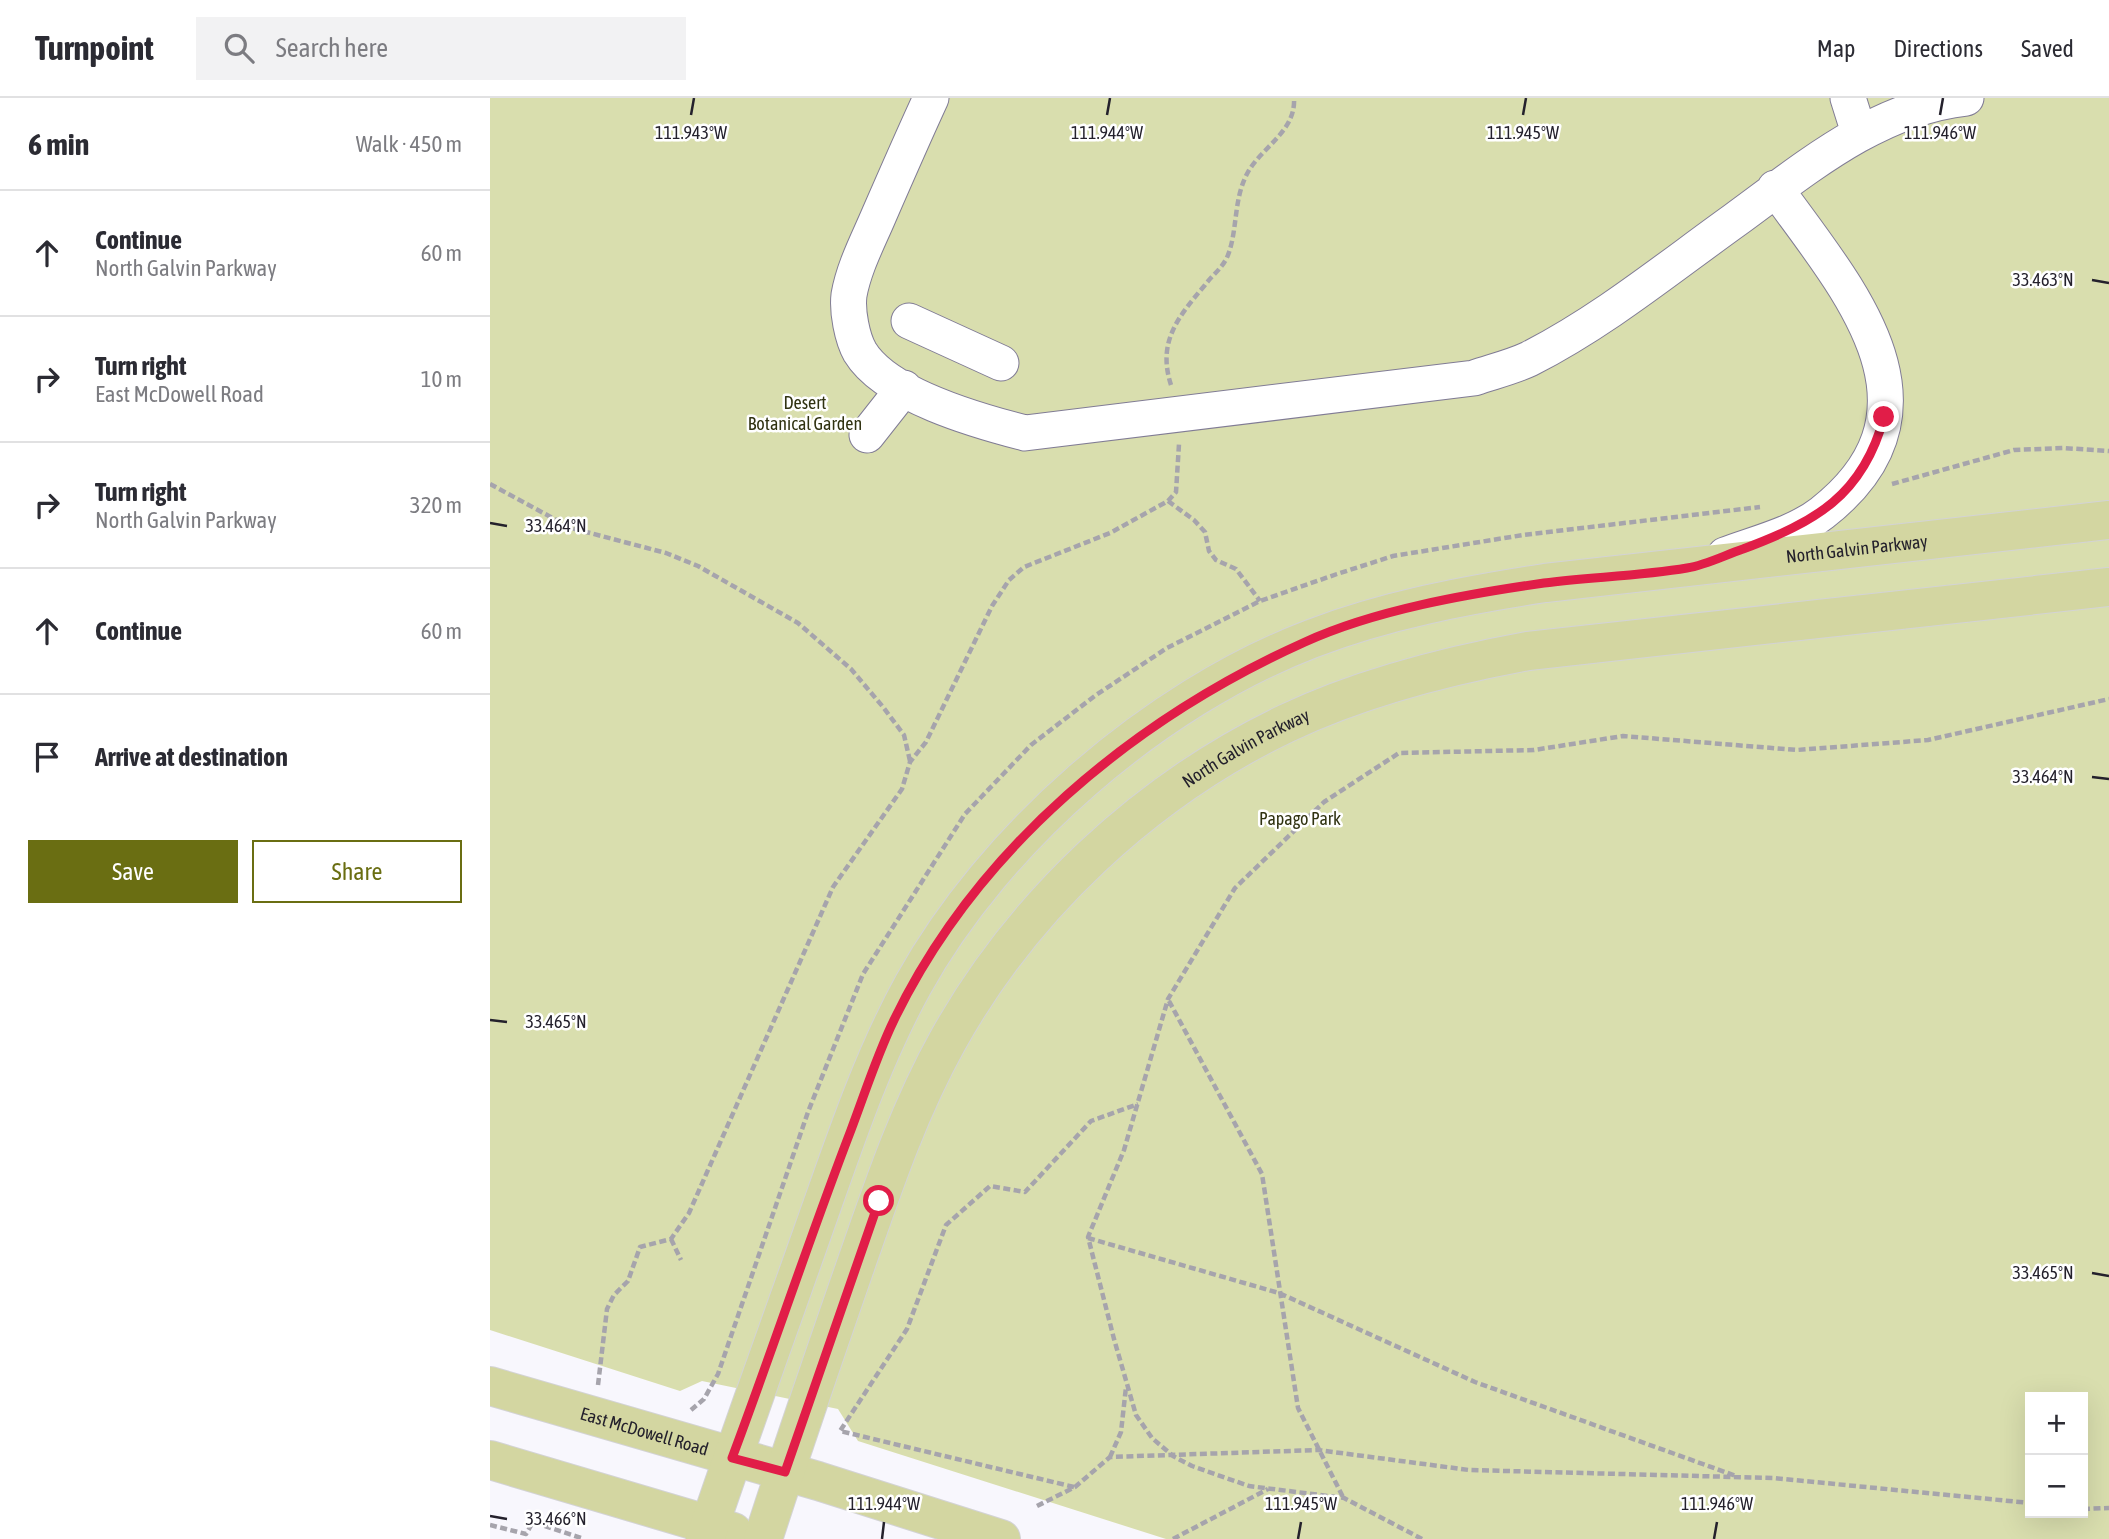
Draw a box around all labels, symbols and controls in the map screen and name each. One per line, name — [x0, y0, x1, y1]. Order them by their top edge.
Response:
search box — [196, 17, 686, 80]
text: Turnpoint — [35, 29, 154, 67]
icon: search — [220, 29, 258, 67]
text: Search here — [276, 33, 388, 63]
text: Map — [1817, 35, 1855, 62]
text: Directions — [1893, 35, 1983, 62]
text: Saved — [2021, 35, 2074, 62]
text: 111.943°W — [655, 122, 727, 143]
text: 111.944°W — [1071, 122, 1143, 143]
text: 111.945°W — [1487, 122, 1559, 143]
text: 111.946°W — [1904, 122, 1976, 143]
text: 6 min — [28, 127, 89, 161]
text: Walk · 450 m — [356, 131, 462, 157]
text: Continue — [95, 225, 182, 255]
icon: ahead — [28, 234, 66, 272]
text: 60 m — [421, 240, 462, 266]
text: North Galvin Parkway — [95, 255, 277, 281]
text: 33.463°N — [2012, 269, 2074, 290]
text: Turn right — [95, 351, 186, 381]
icon: right — [28, 360, 66, 398]
text: 10 m — [421, 366, 462, 392]
text: East McDowell Road — [95, 381, 264, 407]
park label: Desert Botanical Garden — [748, 392, 862, 434]
route end — [1868, 401, 1899, 432]
text: Turn right — [95, 477, 186, 507]
icon: right — [28, 486, 66, 524]
text: 320 m — [410, 492, 462, 518]
text: North Galvin Parkway — [95, 507, 277, 533]
text: 33.464°N — [525, 515, 587, 536]
street label: North Galvin Parkway — [1785, 530, 1929, 567]
icon: ahead — [28, 612, 66, 650]
text: Continue — [95, 616, 182, 646]
text: 60 m — [421, 618, 462, 644]
street label: North Galvin Parkway — [1178, 704, 1312, 791]
icon: arrive — [28, 738, 66, 776]
text: Arrive at destination — [95, 742, 288, 772]
text: 33.464°N — [2012, 766, 2074, 787]
park label: Papago Park — [1259, 808, 1341, 829]
button: Save — [28, 840, 238, 903]
button: Share — [252, 840, 462, 903]
text: 33.465°N — [525, 1011, 587, 1032]
route start — [863, 1185, 894, 1216]
text: 33.465°N — [2012, 1262, 2074, 1283]
map controls — [2025, 1392, 2088, 1518]
button: + — [2025, 1392, 2088, 1455]
street label: East McDowell Road — [578, 1402, 711, 1459]
button: − — [2025, 1455, 2088, 1518]
text: 111.944°W — [848, 1493, 920, 1514]
text: 111.945°W — [1265, 1493, 1337, 1514]
text: 111.946°W — [1681, 1493, 1753, 1514]
text: 33.466°N — [525, 1508, 587, 1529]

